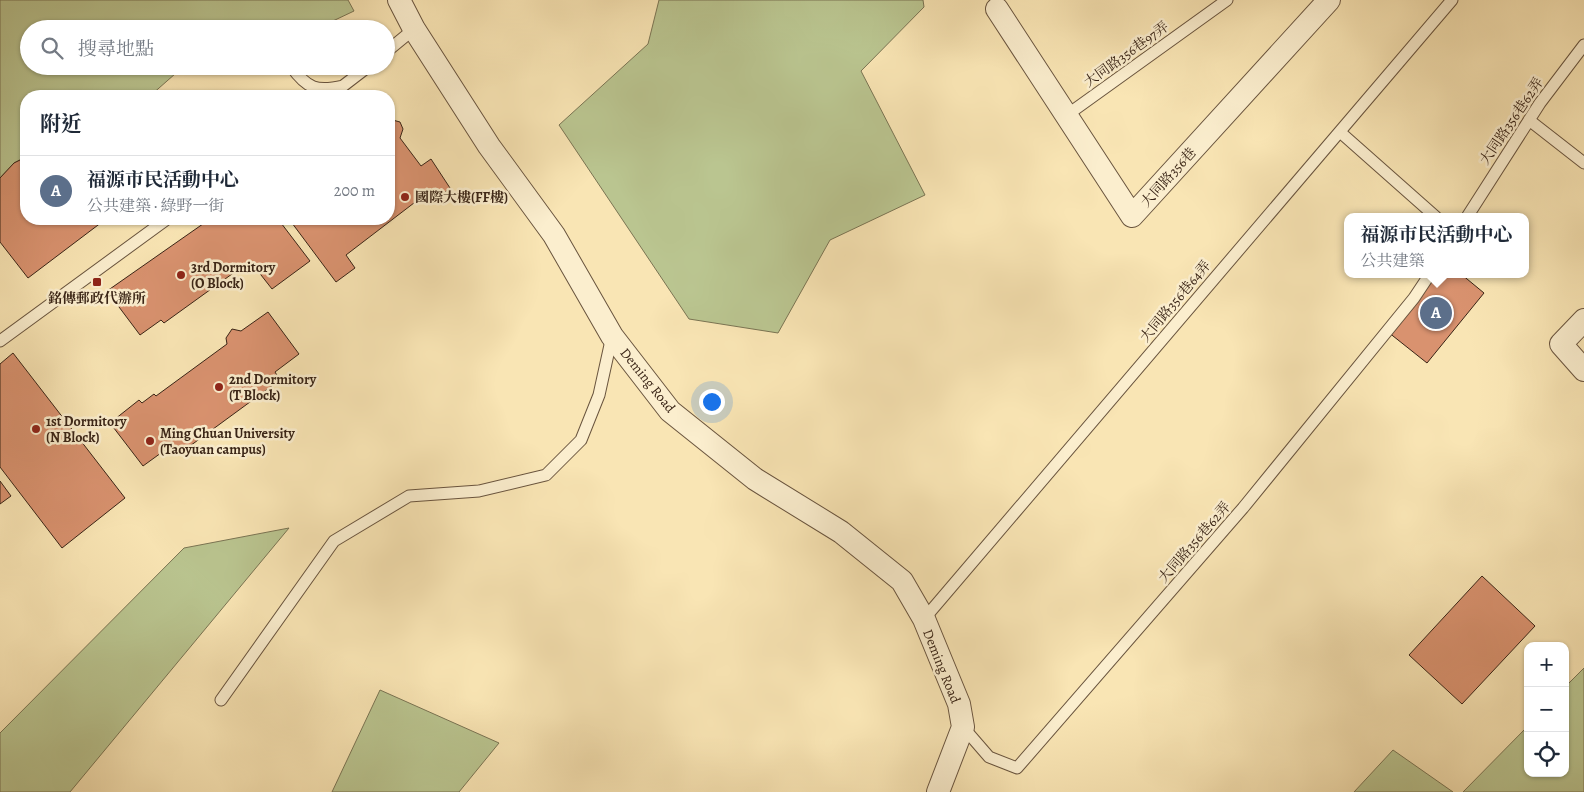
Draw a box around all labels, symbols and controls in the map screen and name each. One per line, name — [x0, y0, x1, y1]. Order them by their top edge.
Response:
street label: 大同路356巷97弄 — [1080, 17, 1173, 92]
search box — [20, 20, 395, 75]
icon: search — [38, 34, 66, 62]
text: 搜尋地點 — [78, 36, 154, 62]
street label: 大同路356巷62弄 — [1475, 74, 1548, 169]
text: 附近 — [40, 110, 82, 138]
street label: 大同路356巷 — [1136, 143, 1200, 211]
text: 福源市民活動中心 — [87, 167, 239, 193]
text: A — [51, 180, 61, 202]
text: 200 m — [334, 180, 375, 202]
place label: 國際大樓(FF樓) — [415, 188, 508, 207]
marker: 國際大樓(FF樓) — [399, 191, 411, 203]
text: 公共建築 · 綠野一街 — [87, 195, 225, 217]
popup — [1344, 213, 1529, 278]
text: 福源市民活動中心 — [1360, 222, 1513, 248]
text: 公共建築 — [1360, 250, 1425, 272]
street label: 大同路356巷64弄 — [1136, 256, 1215, 346]
place label: 3rd Dormitory (O Block) — [191, 258, 276, 293]
marker: 3rd Dormitory (O Block) — [175, 269, 187, 281]
marker: 銘傳郵政代辦所 — [91, 276, 103, 288]
place label: 銘傳郵政代辦所 — [48, 289, 146, 308]
pin: A — [1420, 294, 1452, 332]
street label: Deming Road — [616, 344, 680, 417]
place label: 2nd Dormitory (T Block) — [229, 370, 317, 405]
marker: 2nd Dormitory (T Block) — [213, 381, 225, 393]
your location — [699, 389, 725, 415]
place label: 1st Dormitory (N Block) — [46, 412, 127, 447]
marker: 1st Dormitory (N Block) — [30, 423, 42, 435]
place label: Ming Chuan University (Taoyuan campus) — [160, 424, 295, 459]
marker: Ming Chuan University (Taoyuan campus) — [144, 435, 156, 447]
street label: 大同路356巷62弄 — [1154, 498, 1235, 587]
street label: Deming Road — [918, 626, 965, 706]
map controls — [1524, 642, 1569, 777]
button: + — [1524, 642, 1569, 687]
button: − — [1524, 687, 1569, 732]
button: locate — [1524, 732, 1569, 777]

